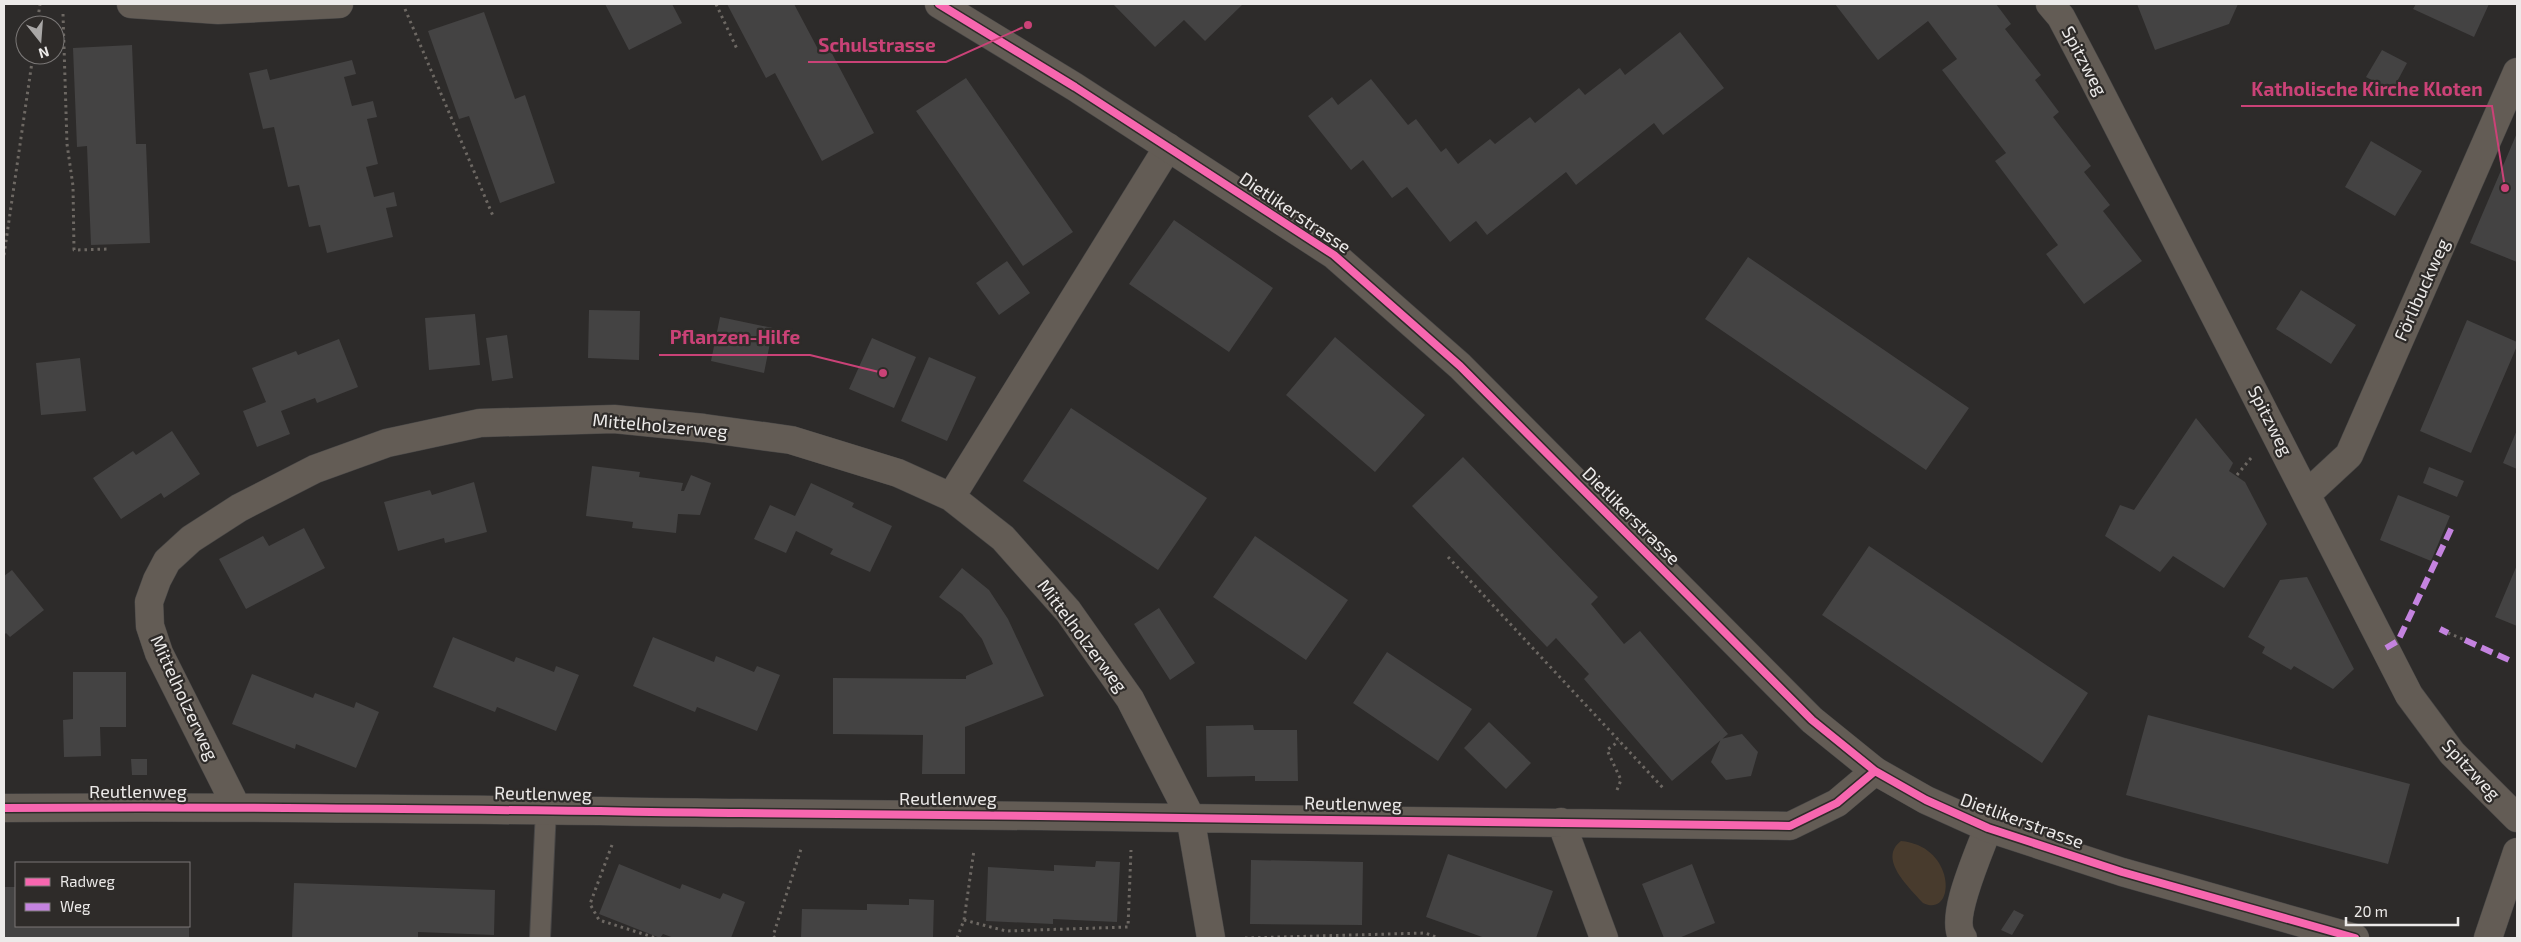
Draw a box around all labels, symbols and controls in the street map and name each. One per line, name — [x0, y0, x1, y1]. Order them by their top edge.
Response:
north arrow — [15, 15, 65, 65]
street label: Spitzweg — [2057, 22, 2112, 99]
callout: Schulstrasse — [808, 28, 946, 62]
text: Schulstrasse — [818, 33, 936, 56]
text: N — [37, 43, 51, 63]
callout: Katholische Kirche Kloten — [2241, 72, 2492, 106]
text: Katholische Kirche Kloten — [2251, 77, 2483, 100]
street label: Dietlikerstrasse — [1236, 167, 1355, 258]
street label: Förlibuckweg — [2389, 235, 2453, 344]
callout: Pflanzen-Hilfe — [659, 321, 810, 355]
text: Pflanzen-Hilfe — [670, 325, 800, 348]
street label: Spitzweg — [2244, 382, 2298, 459]
street label: Mittelholzerweg — [592, 408, 729, 442]
street label: Dietlikerstrasse — [1578, 462, 1685, 569]
street label: Mittelholzerweg — [1033, 575, 1132, 696]
street label: Mittelholzerweg — [146, 632, 224, 764]
street label: Spitzweg — [2438, 734, 2506, 804]
street label: Reutlenweg — [89, 780, 187, 802]
street label: Reutlenweg — [494, 781, 592, 805]
street label: Reutlenweg — [899, 787, 997, 809]
street label: Dietlikerstrasse — [1958, 788, 2087, 853]
street label: Reutlenweg — [1304, 791, 1402, 815]
legend — [15, 862, 190, 927]
text: Radweg — [60, 872, 115, 890]
scale bar — [2346, 894, 2458, 926]
text: Weg — [60, 897, 91, 915]
text: 20 m — [2354, 902, 2388, 920]

